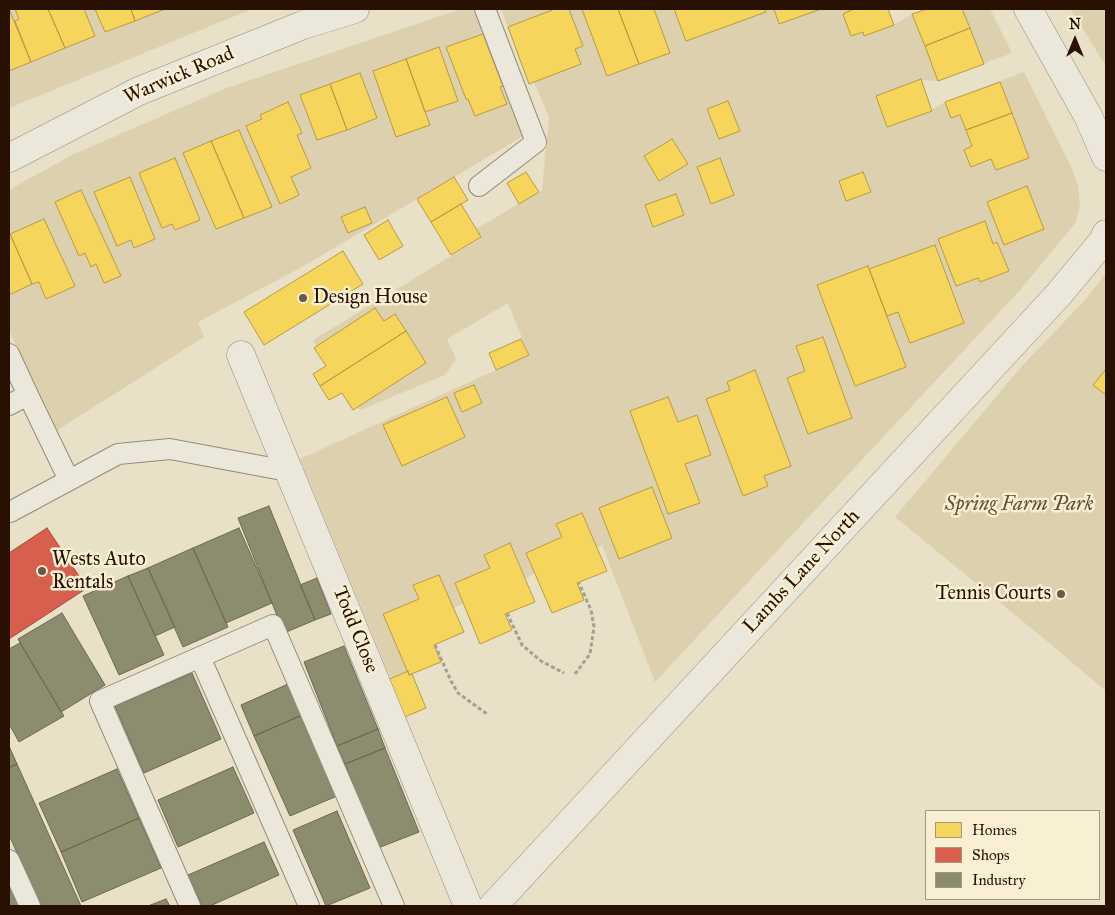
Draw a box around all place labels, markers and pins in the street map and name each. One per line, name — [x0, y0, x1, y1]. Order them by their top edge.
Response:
place label: Design House — [313, 286, 428, 310]
marker: Design House — [297, 292, 309, 304]
place label: Wests Auto Rentals — [52, 548, 146, 595]
marker: Wests Auto Rentals — [36, 565, 48, 577]
place label: Tennis Courts — [935, 582, 1051, 606]
marker: Tennis Courts — [1055, 588, 1067, 600]

